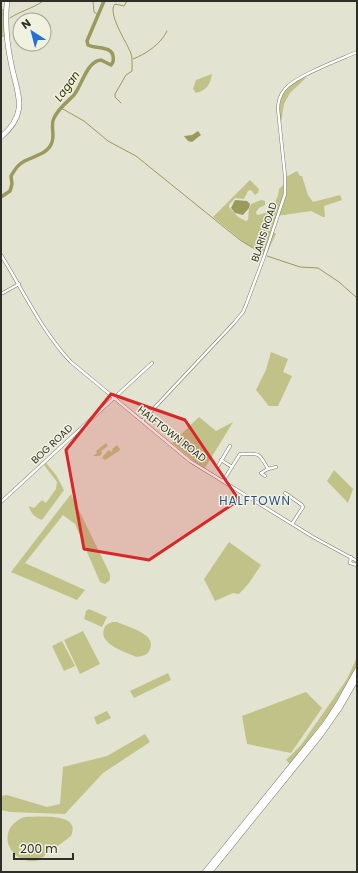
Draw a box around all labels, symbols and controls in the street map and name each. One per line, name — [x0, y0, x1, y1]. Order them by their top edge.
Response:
north arrow — [12, 12, 52, 52]
text: N — [18, 15, 34, 33]
water label: Lagan — [51, 68, 83, 104]
street label: BLARIS ROAD — [247, 200, 281, 264]
street label: HALFTOWN ROAD — [134, 402, 210, 466]
street label: BOG ROAD — [28, 421, 76, 467]
district label: HALFTOWN — [219, 492, 291, 509]
scale bar — [14, 835, 73, 861]
text: 200 m — [20, 840, 58, 857]

